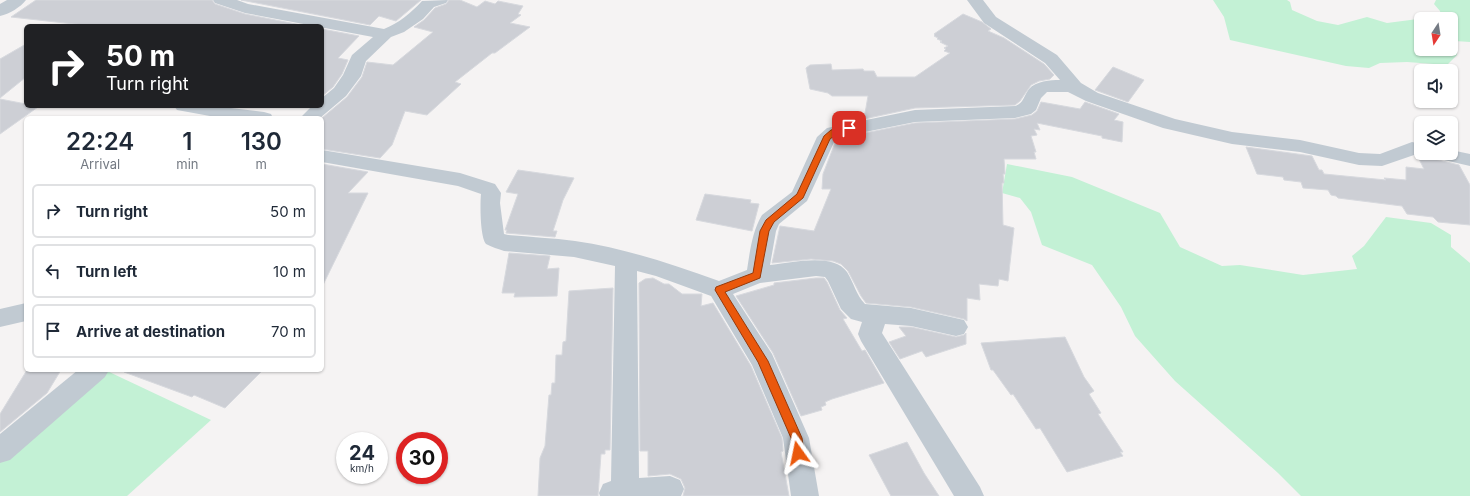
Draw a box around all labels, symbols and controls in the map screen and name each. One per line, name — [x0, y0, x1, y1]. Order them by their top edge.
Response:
north arrow — [1414, 12, 1458, 56]
map controls — [1414, 12, 1458, 160]
text: 50 m — [106, 39, 175, 73]
icon: right — [40, 40, 92, 92]
button: sound — [1414, 64, 1458, 108]
text: Turn right — [106, 73, 189, 94]
pin — [832, 111, 866, 145]
button: layers — [1414, 116, 1458, 160]
icon: arrive — [838, 117, 860, 139]
text: 22:24 — [66, 127, 134, 156]
text: 1 — [182, 127, 193, 156]
text: 130 — [241, 127, 282, 156]
text: Arrival — [80, 156, 120, 172]
text: min — [176, 156, 199, 172]
text: m — [256, 156, 267, 172]
icon: right — [42, 200, 64, 222]
text: Turn right — [76, 202, 148, 221]
text: 50 m — [270, 202, 306, 221]
icon: left — [42, 260, 64, 282]
text: Turn left — [76, 262, 137, 281]
text: 10 m — [273, 262, 306, 281]
icon: arrive — [42, 320, 64, 342]
text: Arrive at destination — [76, 322, 225, 341]
text: 70 m — [271, 322, 306, 341]
speed limit sign: 30 — [396, 432, 448, 484]
position arrow — [777, 432, 819, 474]
text: 24 — [349, 441, 375, 465]
text: km/h — [350, 462, 374, 474]

